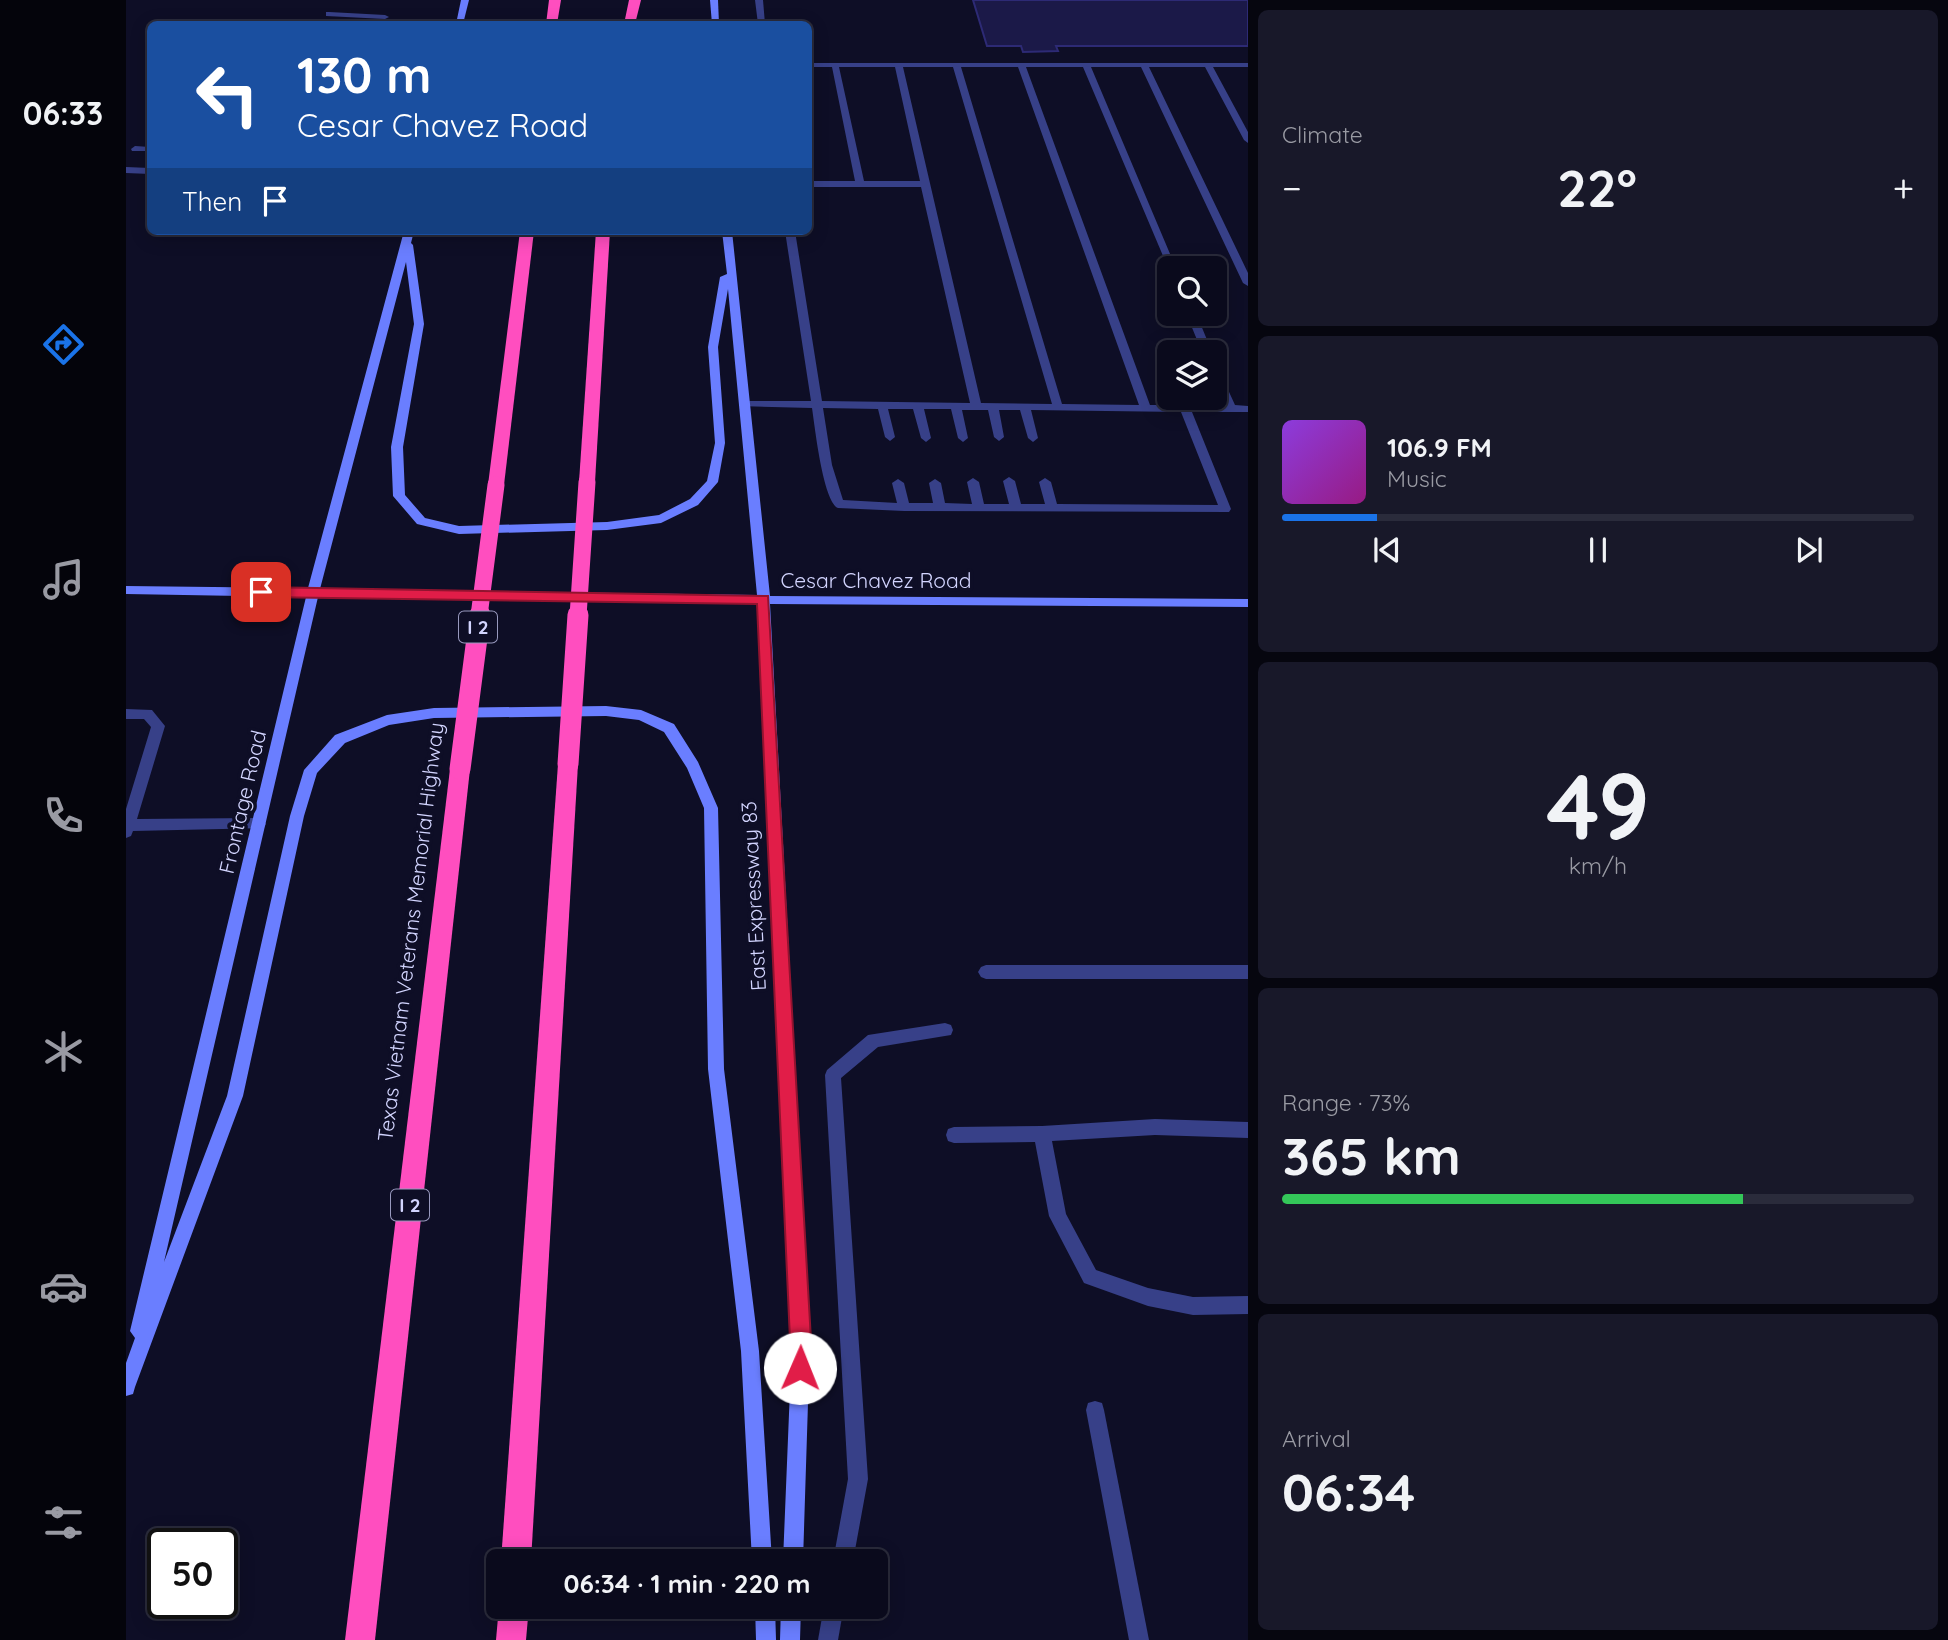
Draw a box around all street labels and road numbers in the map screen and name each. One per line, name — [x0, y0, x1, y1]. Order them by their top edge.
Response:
street label: Cesar Chavez Road — [780, 567, 972, 593]
road number: I 2 — [459, 612, 497, 642]
street label: Texas Vietnam Veterans Memorial Highway — [371, 721, 449, 1143]
street label: Frontage Road — [213, 728, 271, 876]
street label: East Expressway 83 — [735, 801, 771, 992]
road number: I 2 — [391, 1190, 429, 1220]

